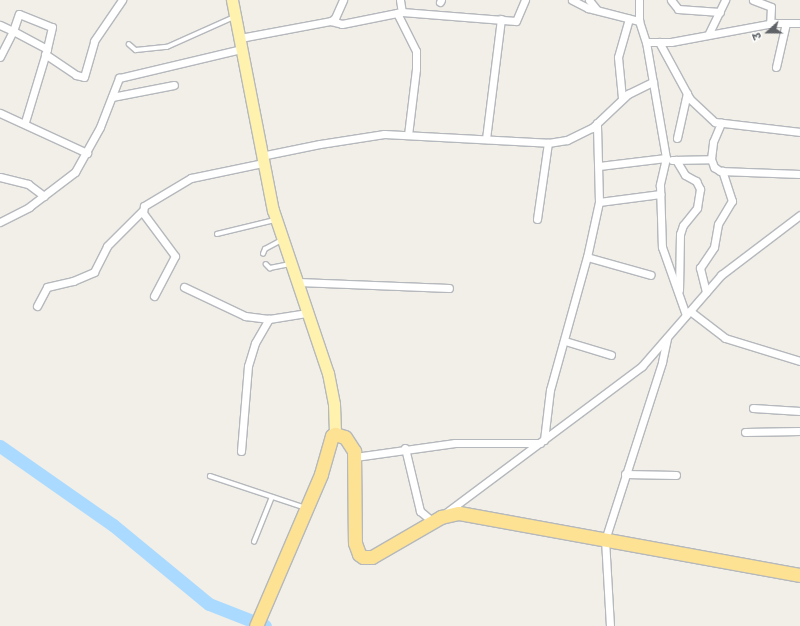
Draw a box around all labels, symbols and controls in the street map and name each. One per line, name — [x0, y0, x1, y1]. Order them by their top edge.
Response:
north arrow — [748, 12, 788, 52]
text: उ — [748, 31, 765, 42]

